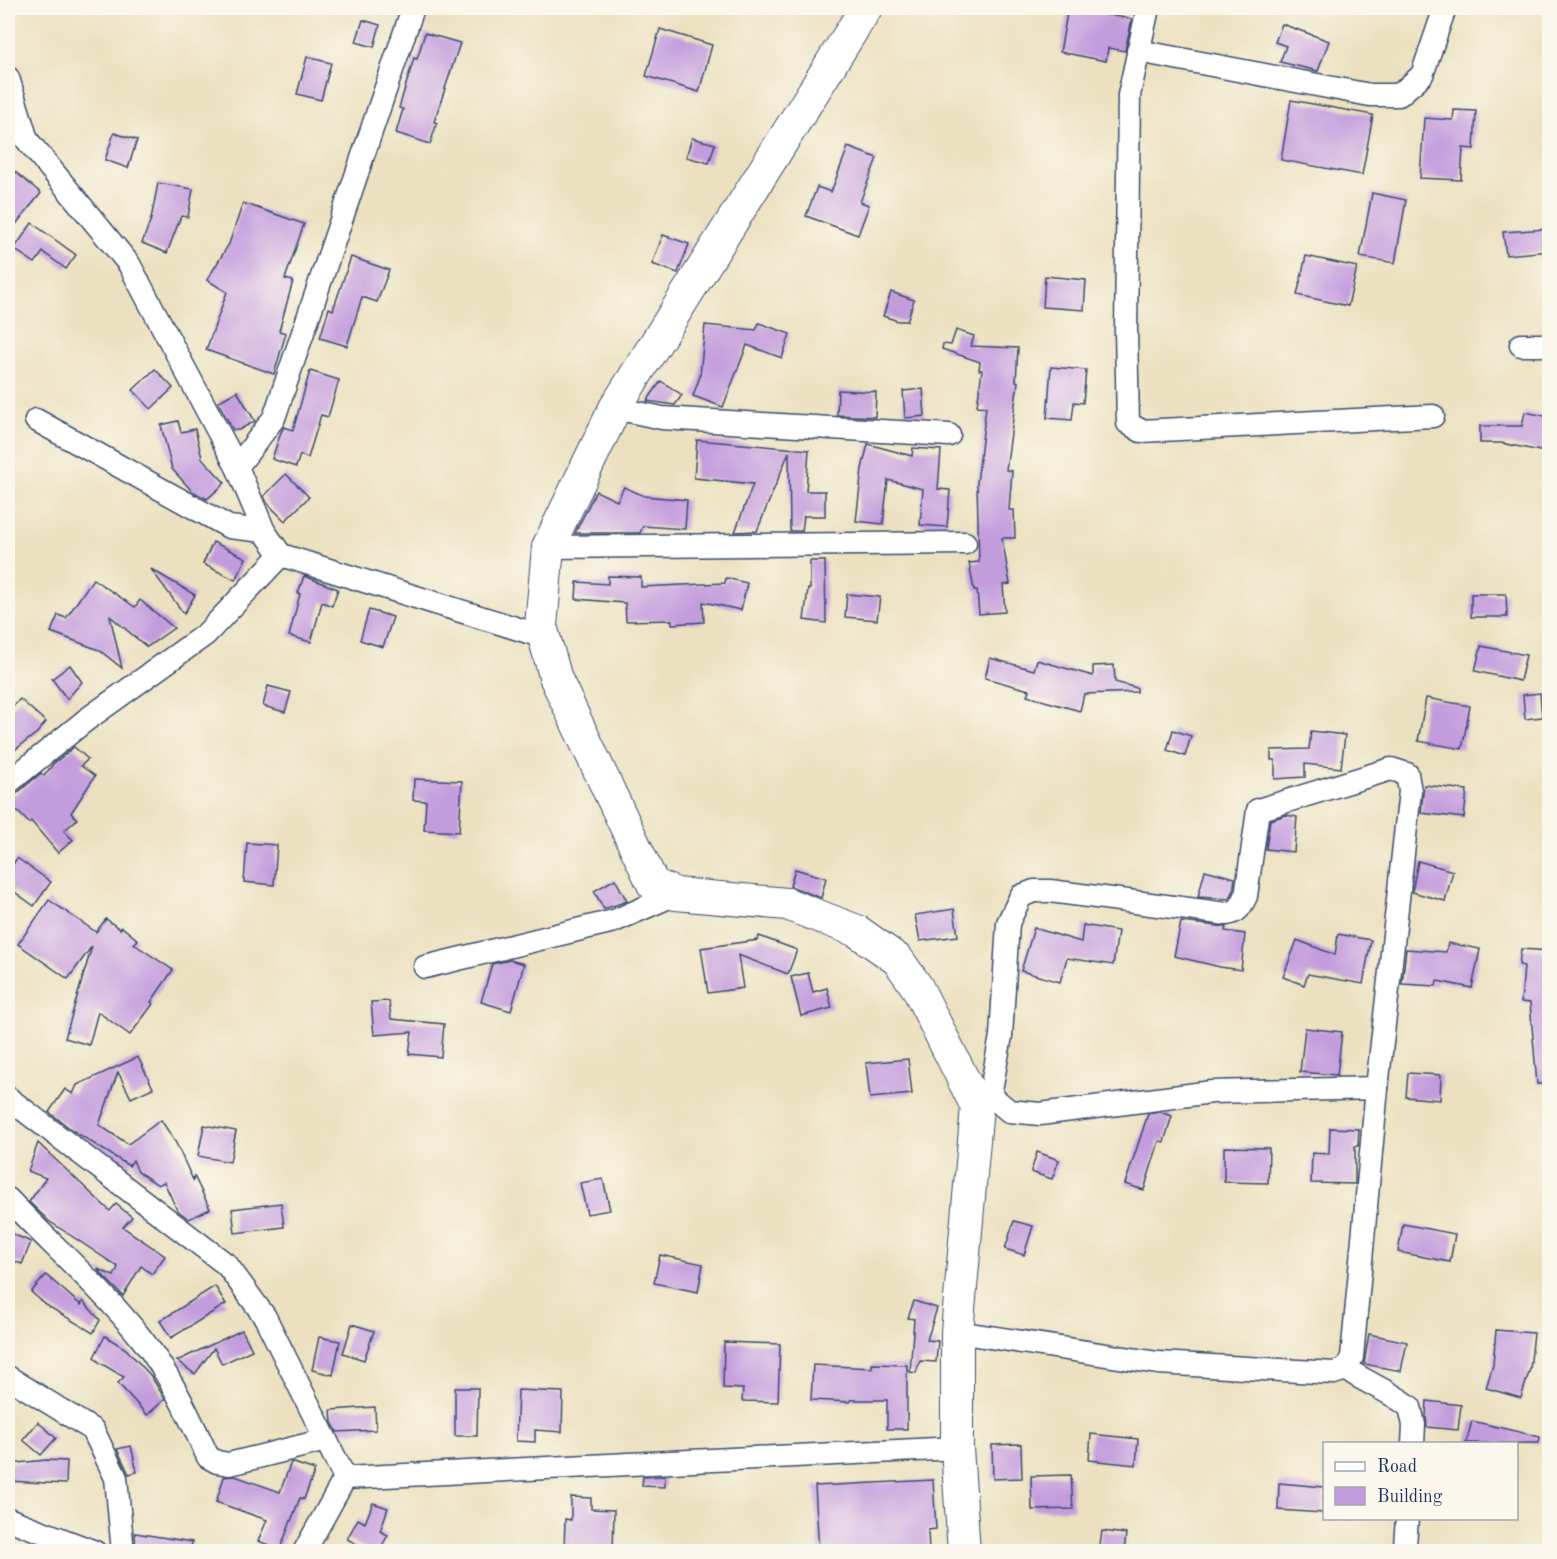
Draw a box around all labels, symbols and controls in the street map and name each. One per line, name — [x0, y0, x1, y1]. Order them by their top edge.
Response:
legend — [1323, 1442, 1518, 1520]
text: Road — [1377, 1458, 1417, 1476]
text: Building — [1377, 1488, 1443, 1506]

